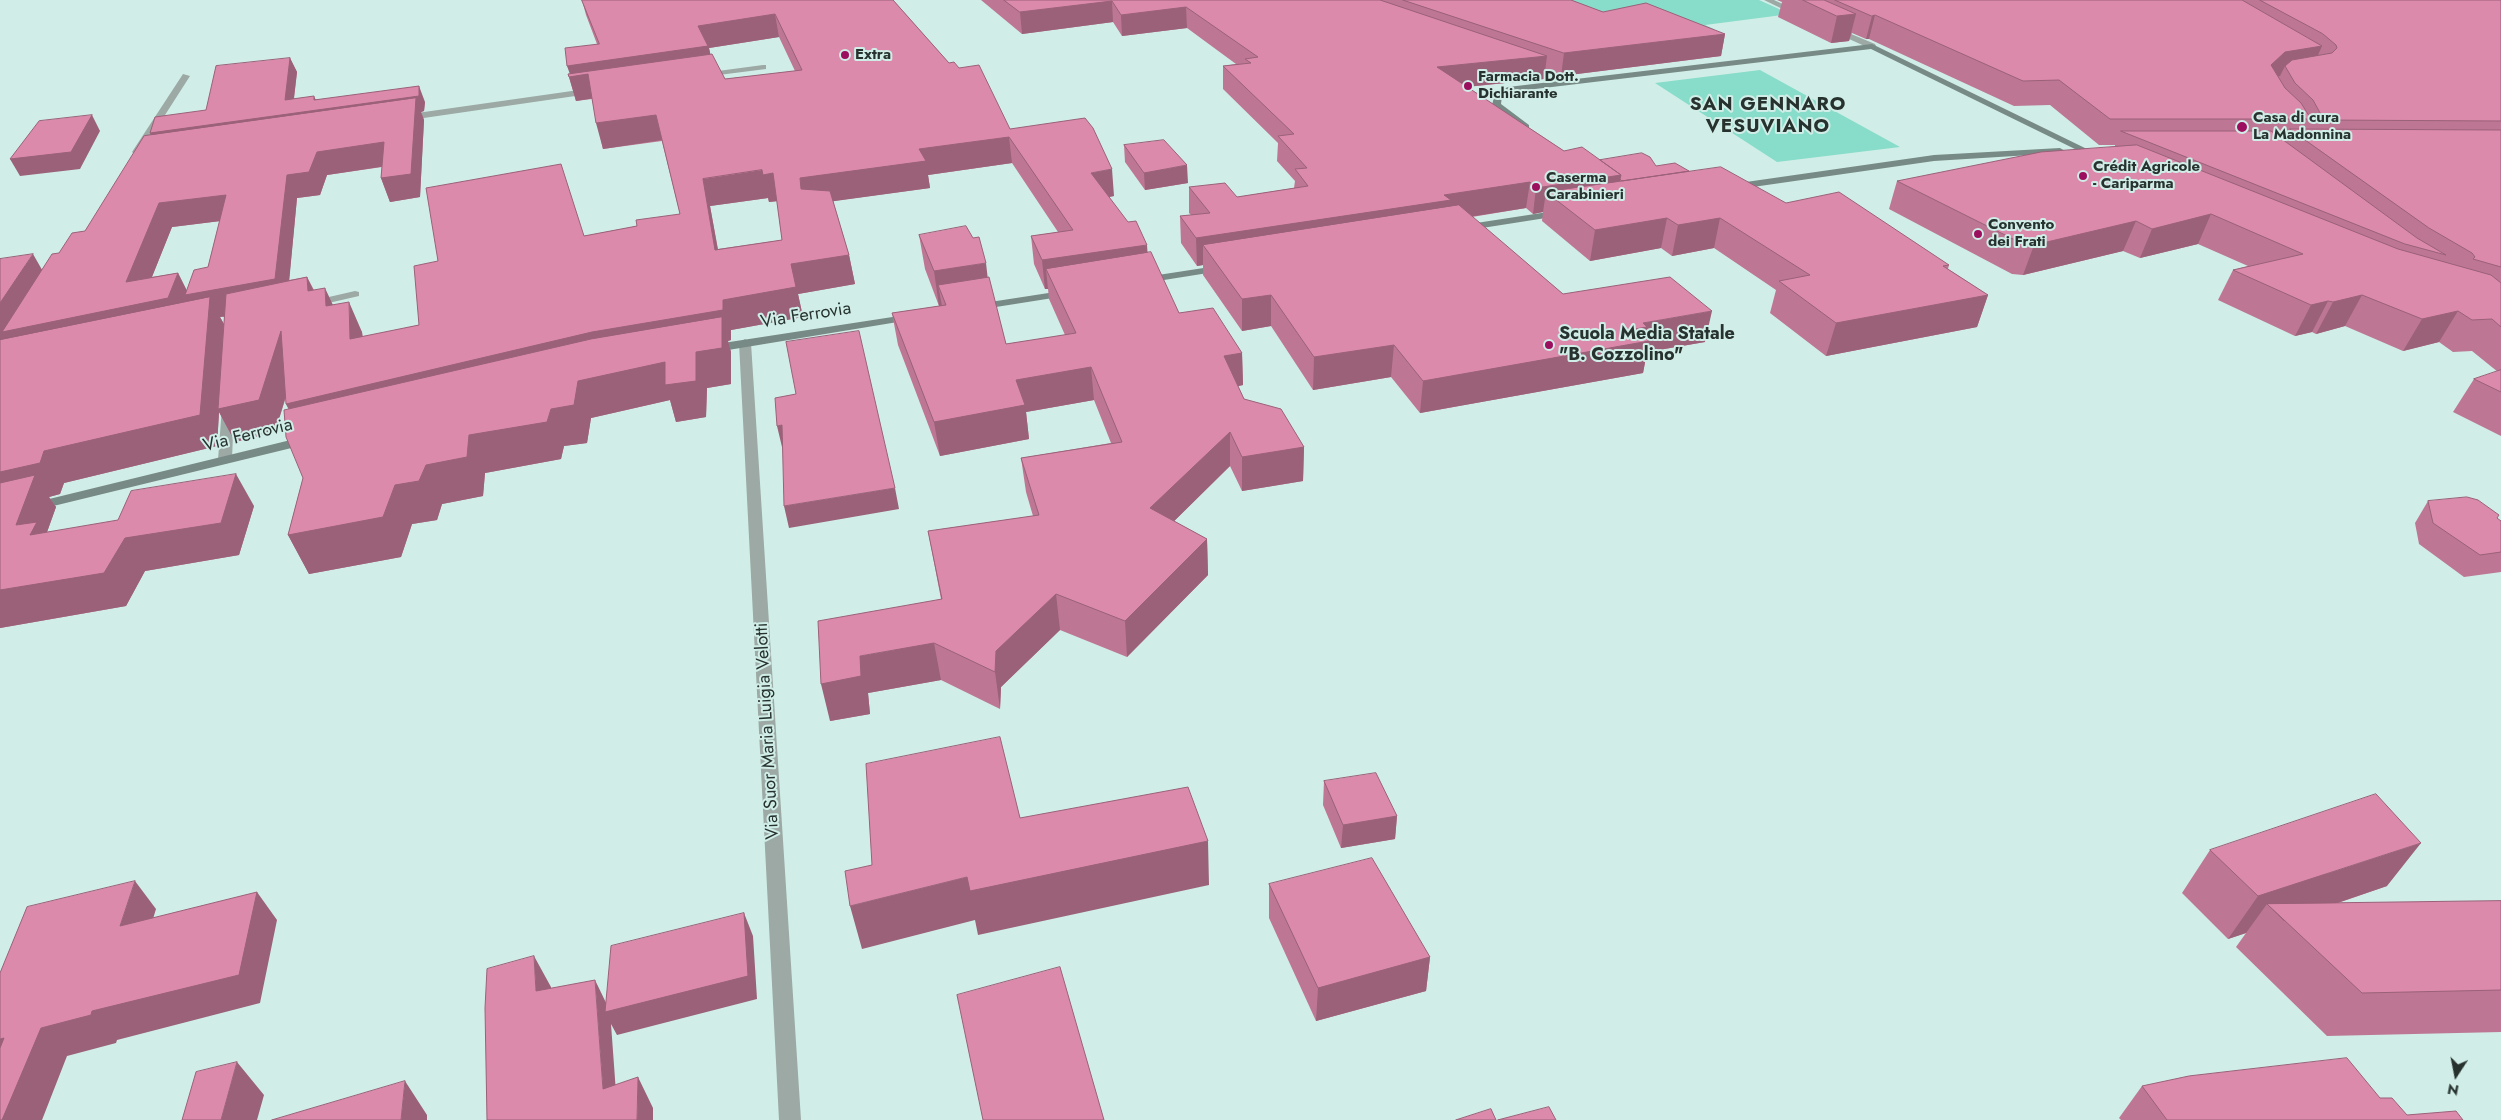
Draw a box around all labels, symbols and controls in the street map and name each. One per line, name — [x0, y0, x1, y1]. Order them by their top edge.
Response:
place label: Extra — [855, 46, 891, 64]
marker: Extra — [839, 49, 851, 61]
place label: Farmacia Dott. Dichiarante — [1478, 68, 1579, 103]
marker: Farmacia Dott. Dichiarante — [1462, 80, 1474, 92]
district label: SAN GENNARO VESUVIANO — [1688, 94, 1848, 138]
place label: Casa di cura La Madonnina — [2253, 109, 2351, 144]
marker: Casa di cura La Madonnina — [2235, 120, 2249, 134]
place label: Crédit Agricole - Cariparma — [2093, 158, 2200, 193]
place label: Caserma Carabinieri — [1546, 169, 1624, 204]
marker: Crédit Agricole - Cariparma — [2077, 170, 2089, 182]
marker: Caserma Carabinieri — [1530, 181, 1542, 193]
place label: Convento dei Frati — [1988, 216, 2054, 251]
marker: Convento dei Frati — [1972, 228, 1984, 240]
street label: Via Ferrovia — [759, 298, 853, 334]
place label: Scuola Media Statale "B. Cozzolino" — [1559, 324, 1735, 366]
marker: Scuola Media Statale "B. Cozzolino" — [1543, 339, 1555, 351]
street label: Via Ferrovia — [201, 414, 295, 458]
street label: Via Suor Maria Luigia Velotti — [752, 622, 784, 840]
north arrow — [2431, 1050, 2481, 1100]
text: N — [2446, 1079, 2461, 1101]

